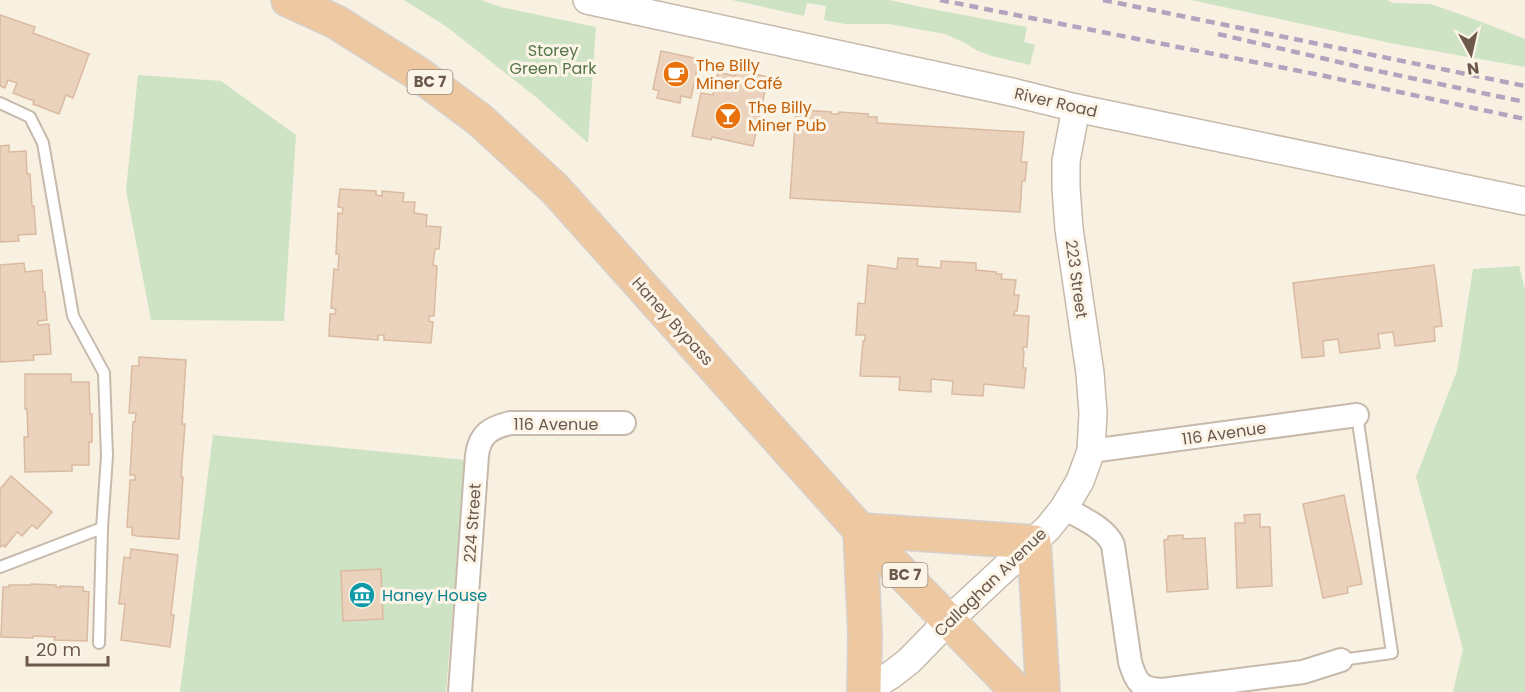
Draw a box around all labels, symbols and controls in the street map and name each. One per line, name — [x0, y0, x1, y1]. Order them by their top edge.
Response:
north arrow — [1441, 24, 1501, 84]
park label: Storey Green Park — [509, 39, 597, 80]
place label: The Billy Miner Café — [696, 54, 783, 95]
text: N — [1465, 56, 1481, 81]
cafe icon: The Billy Miner Café — [661, 59, 691, 89]
road number: BC 7 — [408, 70, 452, 94]
street label: River Road — [1012, 82, 1100, 123]
place label: The Billy Miner Pub — [748, 96, 827, 137]
bar icon: The Billy Miner Pub — [713, 101, 743, 131]
street label: 223 Street — [1060, 238, 1093, 320]
street label: Haney Bypass — [626, 272, 719, 371]
street label: 116 Avenue — [514, 413, 598, 436]
street label: 116 Avenue — [1180, 416, 1268, 451]
street label: 224 Street — [458, 482, 487, 564]
street label: Callaghan Avenue — [929, 523, 1052, 642]
road number: BC 7 — [882, 563, 928, 587]
museum icon: Haney House — [347, 580, 377, 610]
place label: Haney House — [382, 584, 487, 607]
scale bar — [27, 629, 108, 667]
text: 20 m — [36, 637, 81, 662]

